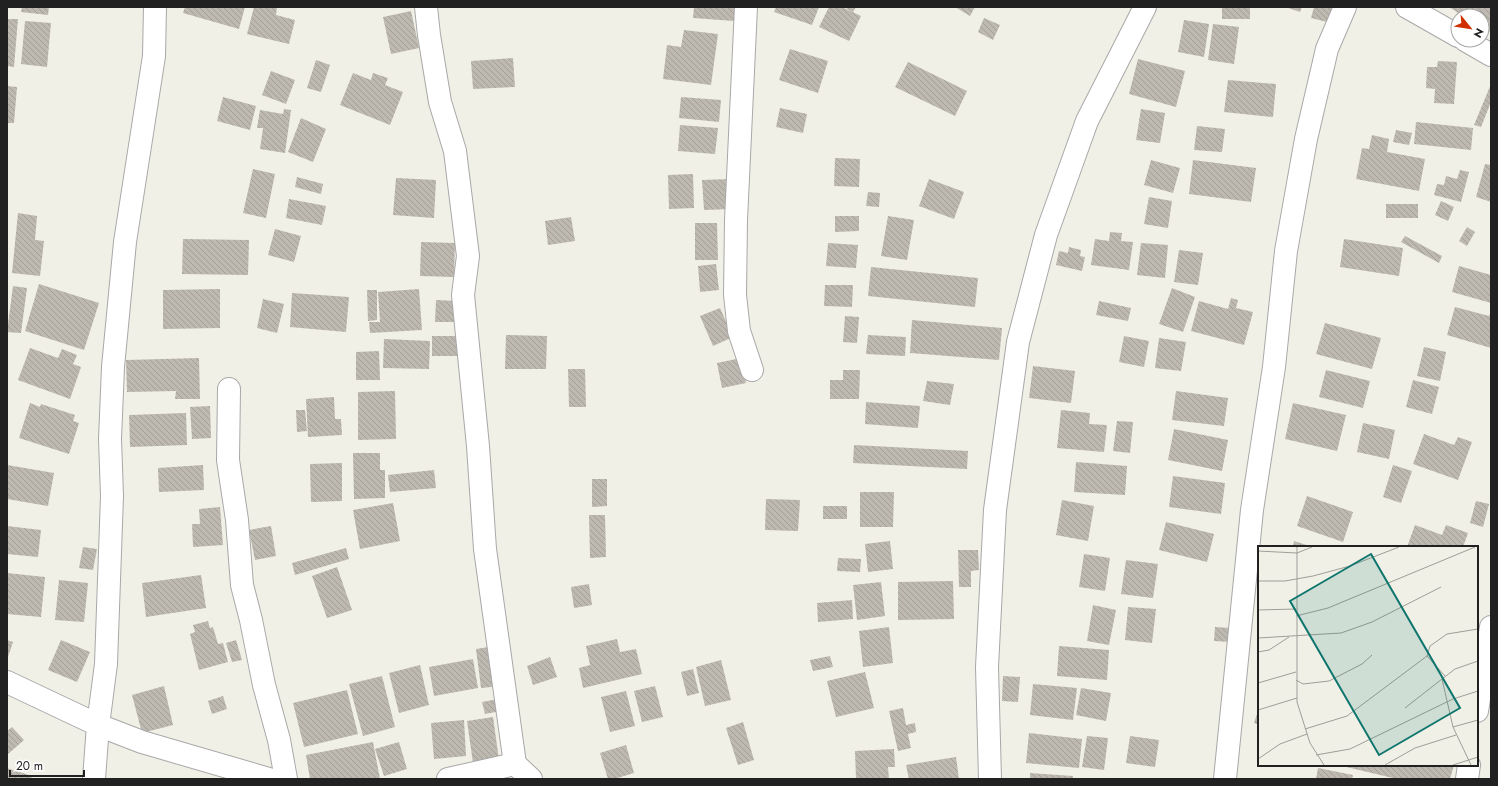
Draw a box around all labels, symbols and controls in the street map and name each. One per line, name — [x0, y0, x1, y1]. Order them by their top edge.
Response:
north arrow — [1450, 8, 1490, 48]
text: N — [1470, 25, 1488, 41]
inset map — [1258, 546, 1478, 766]
scale bar — [10, 752, 84, 778]
text: 20 m — [16, 757, 43, 775]

